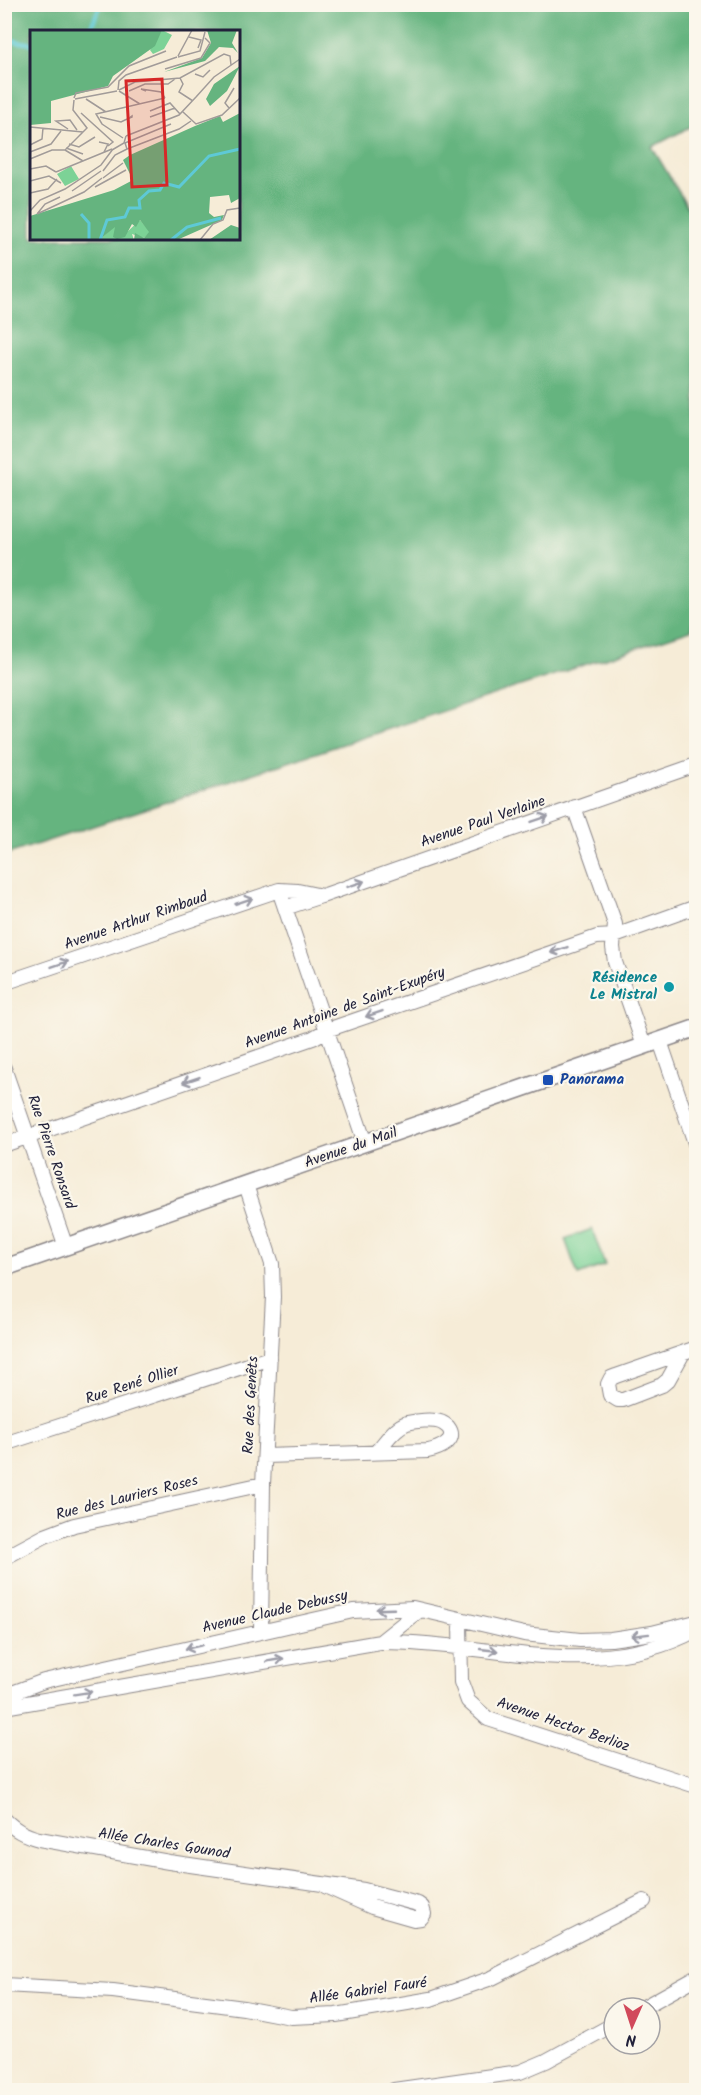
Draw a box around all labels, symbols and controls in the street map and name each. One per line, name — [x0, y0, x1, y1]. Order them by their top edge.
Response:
inset map — [30, 30, 240, 240]
street label: Avenue Paul Verlaine — [417, 789, 549, 855]
one-way arrow — [530, 813, 549, 824]
one-way arrow — [346, 877, 365, 888]
street label: Avenue Arthur Rimbaud — [61, 885, 211, 957]
one-way arrow — [234, 895, 253, 906]
one-way arrow — [550, 946, 568, 957]
one-way arrow — [50, 958, 69, 969]
street label: Avenue Antoine de Saint-Exupéry — [241, 960, 450, 1056]
place label: Résidence Le Mistral — [590, 966, 658, 1007]
marker: Résidence Le Mistral — [662, 980, 676, 994]
one-way arrow — [365, 1010, 384, 1021]
place label: Panorama — [560, 1068, 624, 1092]
marker: Panorama — [541, 1073, 555, 1087]
one-way arrow — [182, 1076, 201, 1087]
street label: Rue Pierre Ronsard — [20, 1092, 82, 1213]
street label: Avenue du Mail — [301, 1121, 401, 1175]
street label: Rue des Genêts — [236, 1355, 266, 1455]
street label: Rue René Ollier — [82, 1358, 183, 1411]
street label: Rue des Lauriers Roses — [53, 1469, 201, 1527]
street label: Avenue Claude Debussy — [200, 1583, 351, 1640]
one-way arrow — [376, 1604, 396, 1615]
one-way arrow — [630, 1629, 650, 1640]
one-way arrow — [185, 1642, 205, 1653]
one-way arrow — [479, 1645, 498, 1656]
one-way arrow — [265, 1654, 284, 1665]
one-way arrow — [72, 1687, 92, 1698]
street label: Avenue Hector Berlioz — [493, 1691, 633, 1759]
street label: Allée Charles Gounod — [96, 1822, 232, 1866]
street label: Allée Gabriel Fauré — [308, 1971, 430, 2011]
north arrow — [602, 1996, 662, 2056]
text: N — [626, 2027, 637, 2052]

